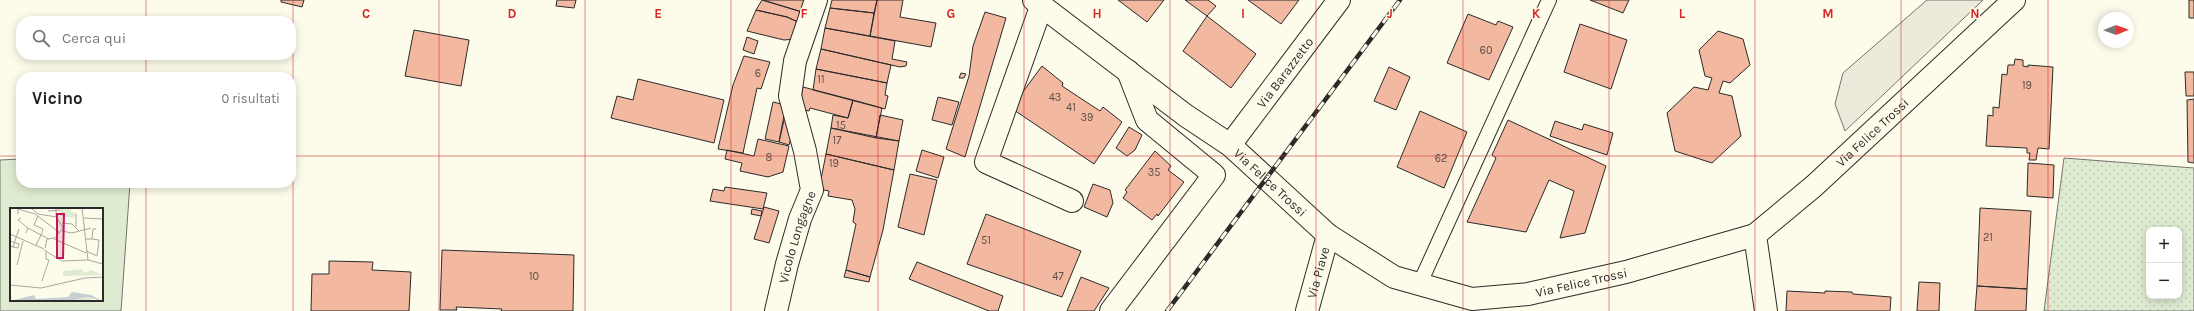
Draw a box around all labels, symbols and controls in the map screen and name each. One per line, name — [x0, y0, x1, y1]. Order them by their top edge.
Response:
text: C — [362, 6, 370, 21]
text: D — [508, 6, 517, 21]
text: E — [654, 6, 662, 21]
text: F — [800, 6, 808, 21]
text: G — [947, 6, 955, 21]
text: H — [1092, 6, 1102, 21]
text: I — [1241, 6, 1245, 21]
text: J — [1387, 6, 1393, 21]
text: K — [1532, 6, 1541, 21]
text: L — [1679, 6, 1686, 21]
text: M — [1822, 6, 1834, 21]
text: N — [1970, 6, 1980, 21]
north arrow — [2098, 12, 2134, 48]
search box — [16, 16, 296, 60]
icon: search — [30, 27, 52, 49]
text: Cerca qui — [62, 29, 126, 47]
street label: Via Barazzetto — [1254, 34, 1316, 111]
house number: 60 — [1480, 44, 1492, 57]
house number: 6 — [755, 67, 761, 80]
house number: 11 — [817, 73, 825, 86]
house number: 19 — [2022, 79, 2032, 92]
text: Vicino — [32, 88, 83, 108]
text: 0 risultati — [221, 91, 280, 106]
house number: 43 — [1049, 91, 1061, 104]
street label: Via Felice Trossi — [1833, 95, 1912, 170]
house number: 41 — [1066, 101, 1076, 114]
house number: 39 — [1081, 111, 1093, 124]
house number: 15 — [836, 119, 846, 132]
house number: 17 — [833, 134, 841, 147]
street label: Via Felice Trossi — [1231, 145, 1310, 220]
house number: 8 — [766, 151, 773, 164]
house number: 62 — [1435, 152, 1447, 165]
house number: 19 — [829, 157, 839, 170]
house number: 35 — [1148, 166, 1160, 179]
street label: Vicolo Longagne — [776, 188, 819, 285]
inset map — [10, 208, 103, 301]
map controls — [2146, 227, 2182, 299]
button: + — [2146, 227, 2182, 263]
house number: 21 — [1983, 231, 1993, 244]
house number: 51 — [981, 234, 991, 247]
street label: Via Piave — [1304, 245, 1332, 300]
button: − — [2146, 263, 2182, 299]
street label: Via Felice Trossi — [1534, 265, 1629, 300]
house number: 10 — [529, 270, 539, 283]
house number: 47 — [1052, 270, 1064, 283]

